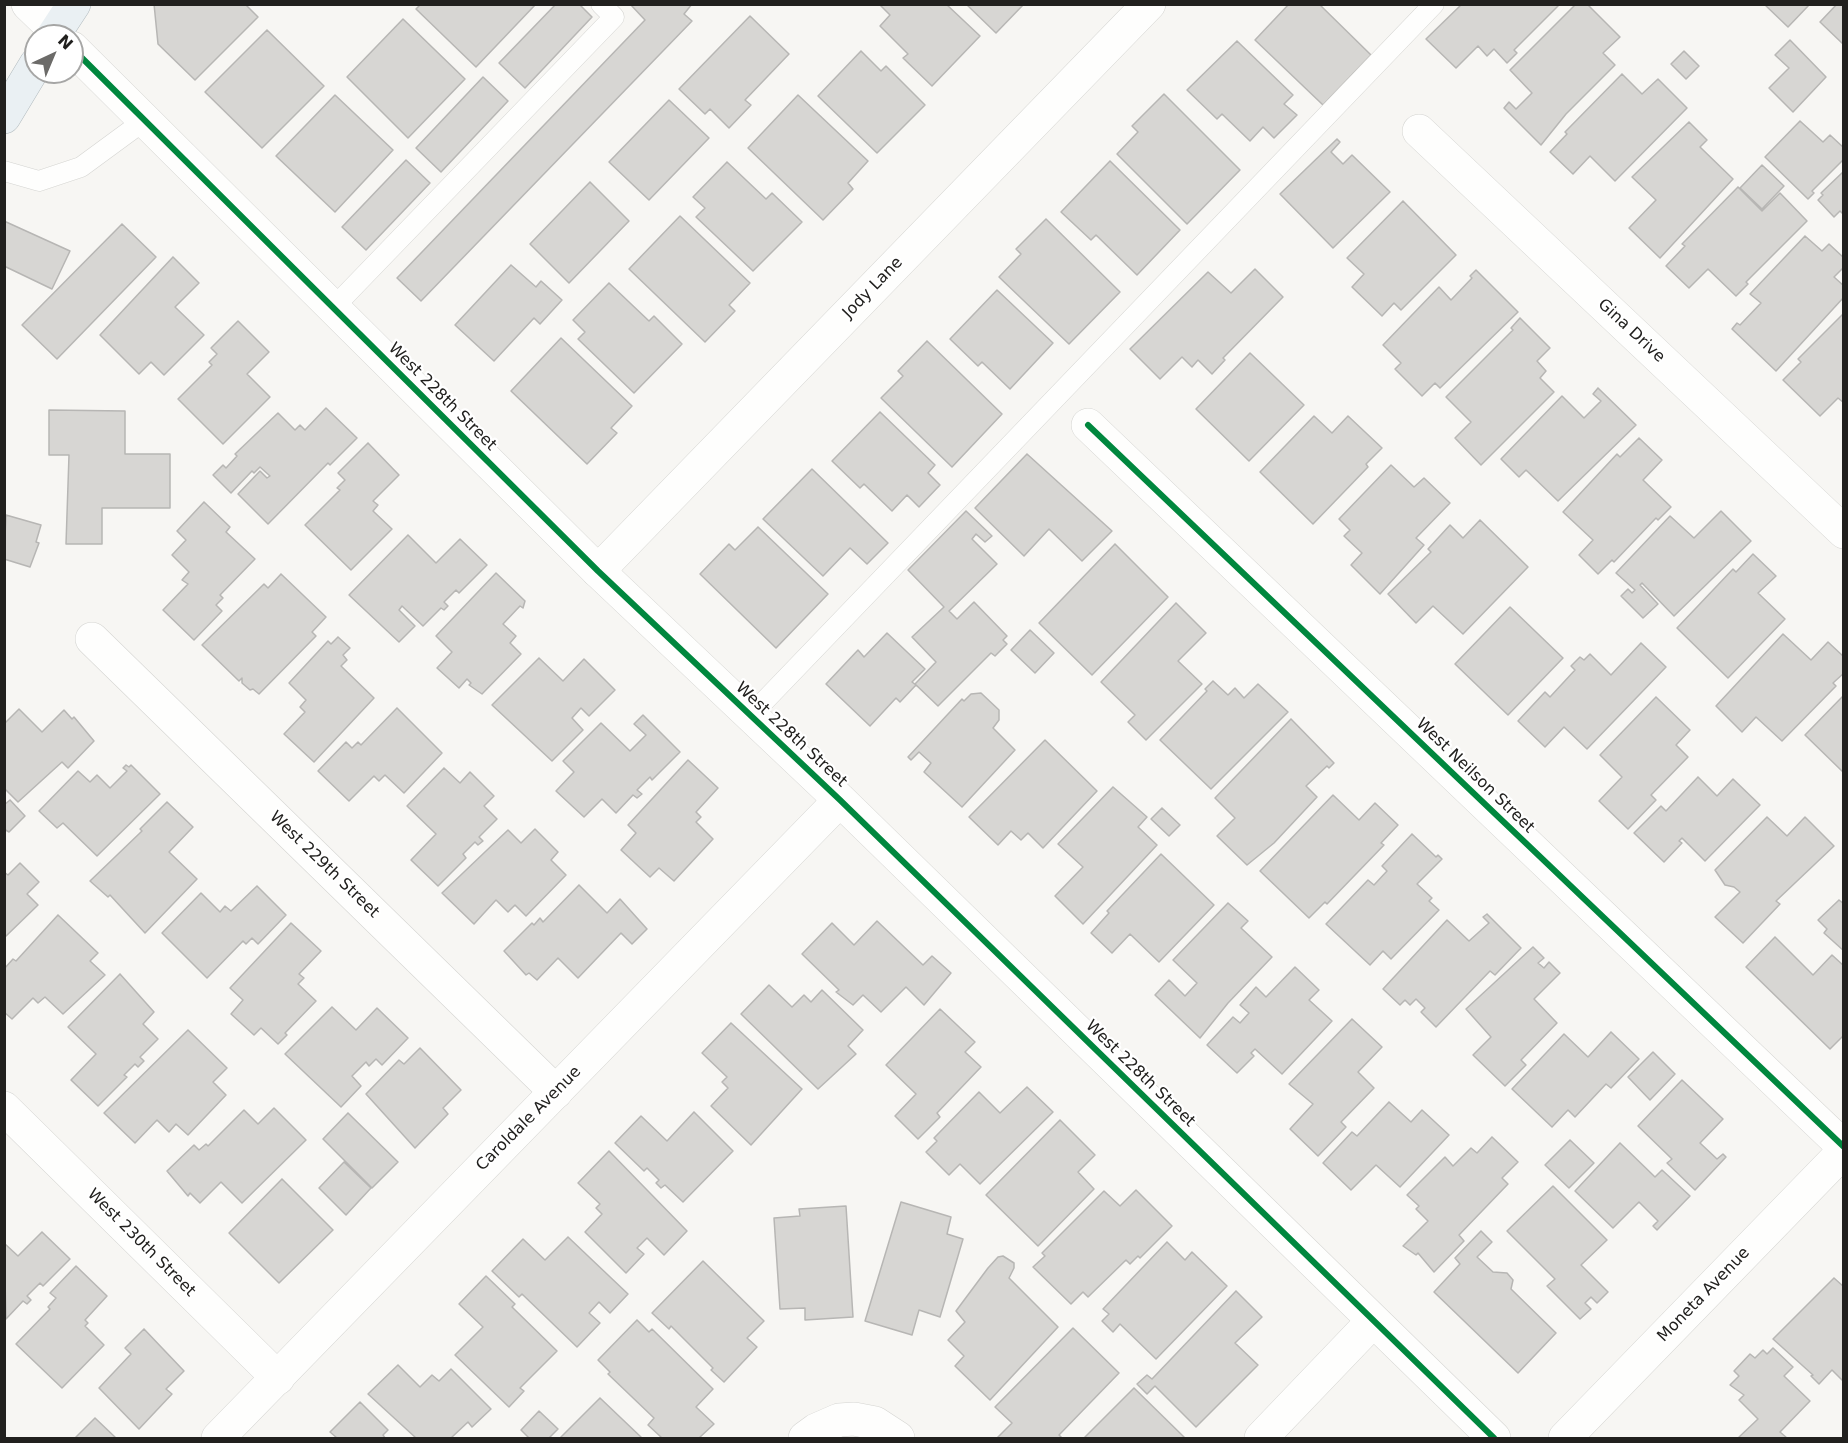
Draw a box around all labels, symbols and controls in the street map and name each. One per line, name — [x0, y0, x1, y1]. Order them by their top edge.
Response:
north arrow — [24, 24, 84, 84]
text: N — [54, 31, 77, 54]
street label: Jody Lane — [839, 253, 907, 323]
street label: Gina Drive — [1594, 295, 1668, 367]
street label: West 228th Street — [384, 339, 500, 455]
street label: West 228th Street — [731, 679, 851, 791]
street label: West Neilson Street — [1412, 715, 1538, 837]
street label: West 229th Street — [265, 808, 383, 922]
street label: West 228th Street — [1081, 1017, 1199, 1131]
street label: Caroldale Avenue — [473, 1063, 585, 1175]
street label: West 230th Street — [83, 1185, 199, 1301]
street label: Moneta Avenue — [1654, 1244, 1754, 1346]

